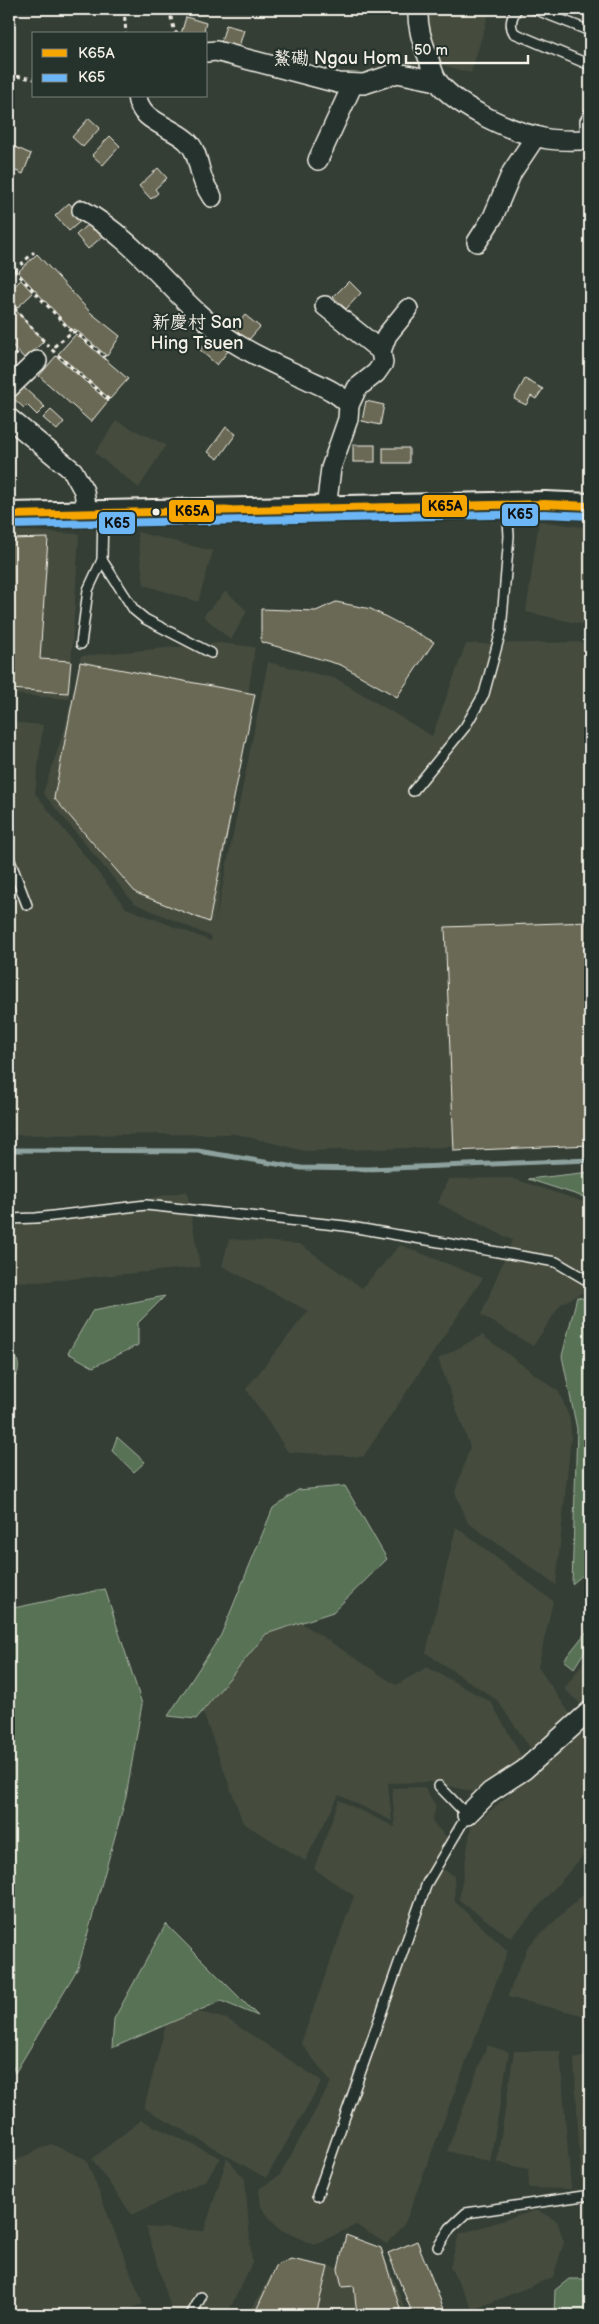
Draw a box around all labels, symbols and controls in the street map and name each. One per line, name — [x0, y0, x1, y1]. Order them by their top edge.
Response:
legend — [32, 32, 208, 98]
scale bar — [406, 32, 529, 64]
text: 50 m — [414, 41, 448, 60]
text: K65A — [78, 44, 115, 63]
district label: 鰲磡 Ngau Hom — [273, 48, 401, 69]
text: K65 — [78, 68, 105, 87]
district label: 新慶村 San Hing Tsuen — [151, 312, 243, 354]
line badge: K65A — [421, 494, 468, 518]
text: K65A — [428, 498, 463, 515]
line badge: K65A — [168, 499, 215, 523]
text: K65A — [175, 503, 210, 520]
line badge: K65 — [501, 503, 539, 527]
text: K65 — [507, 506, 533, 523]
unlabelled marker — [151, 507, 161, 517]
line badge: K65 — [98, 511, 136, 535]
text: K65 — [104, 515, 130, 532]

